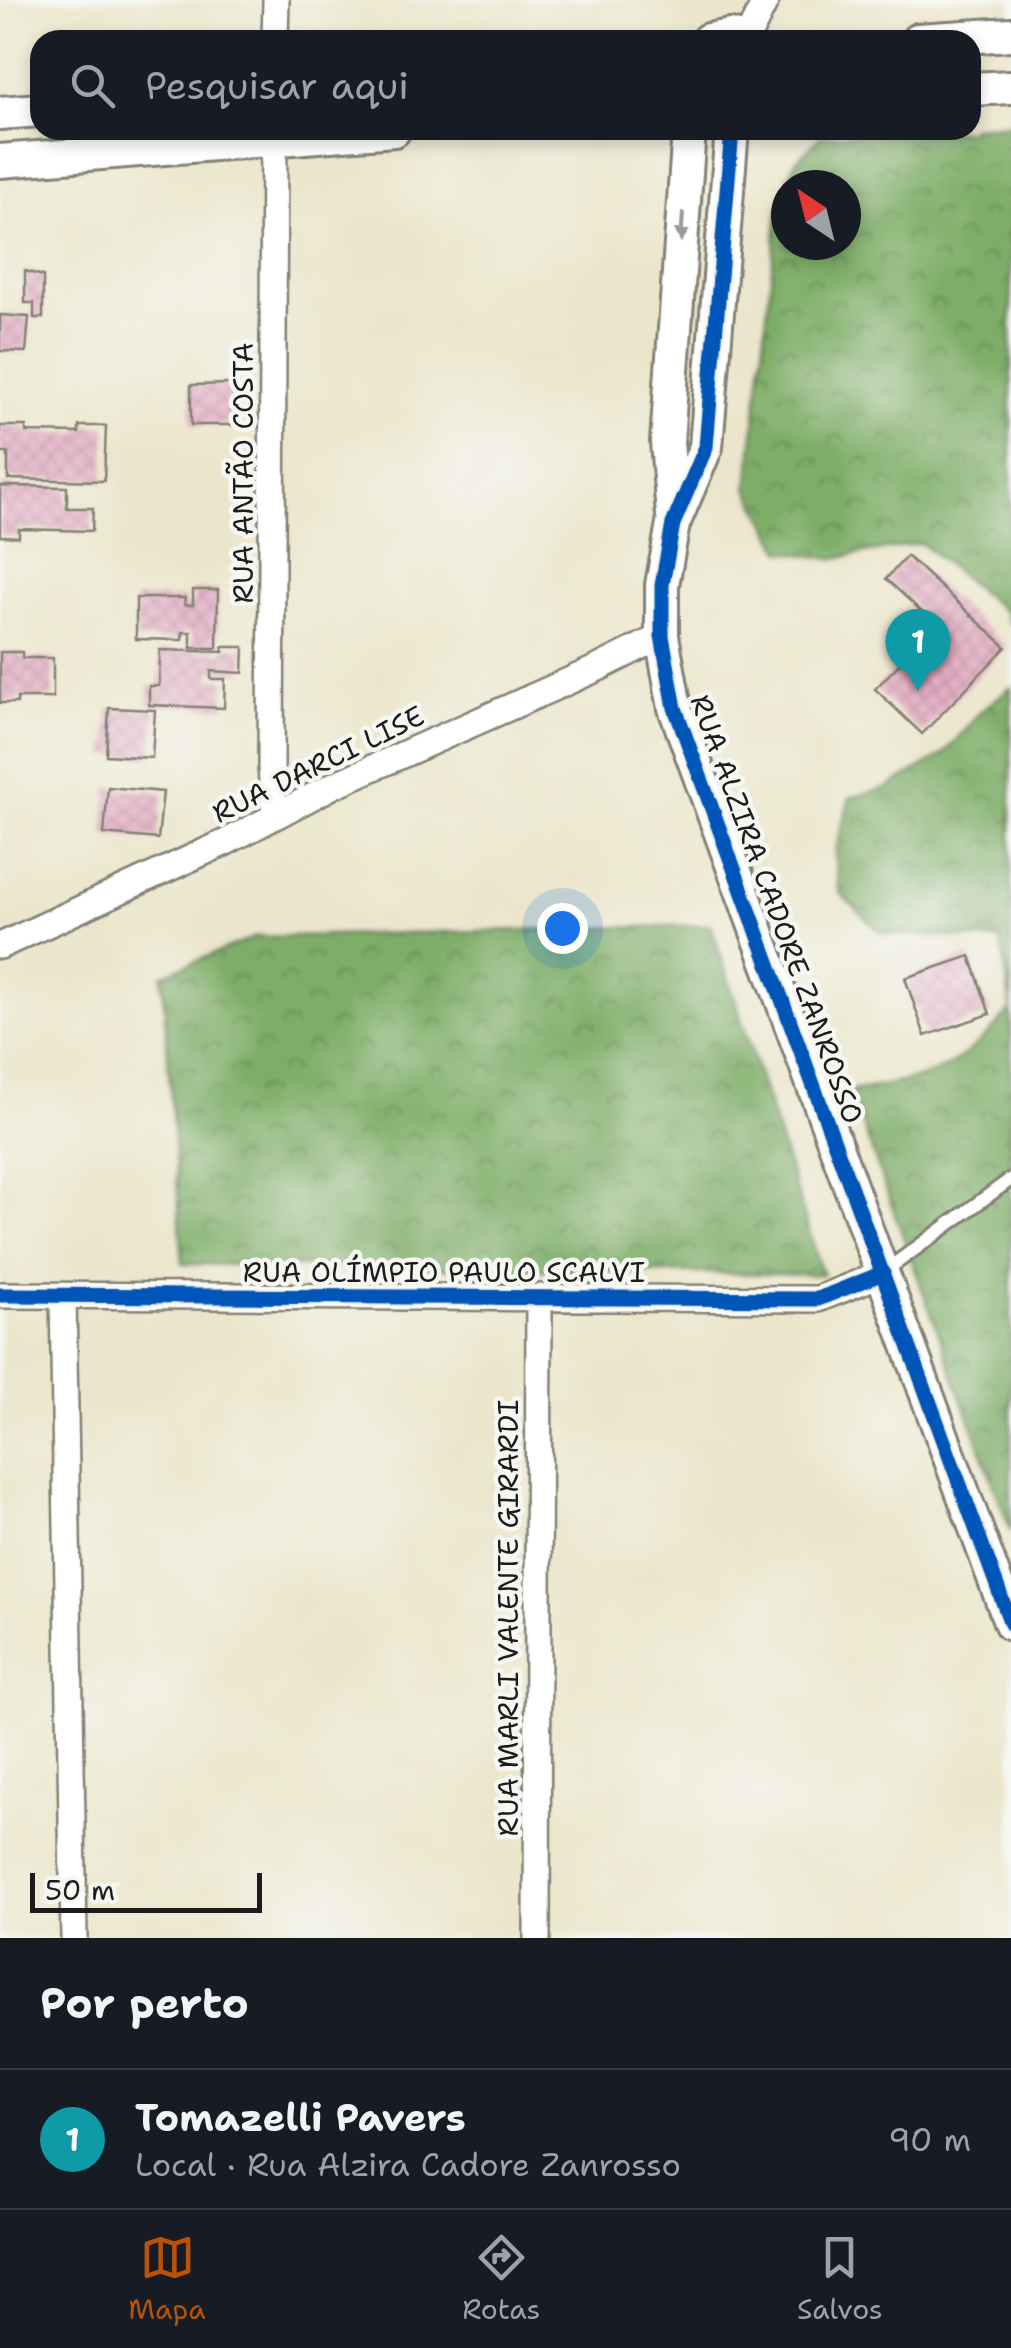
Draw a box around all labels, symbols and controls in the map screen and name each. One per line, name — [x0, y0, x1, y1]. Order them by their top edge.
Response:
search box — [30, 30, 981, 140]
icon: search — [65, 58, 120, 113]
text: Pesquisar aqui — [145, 60, 409, 111]
north arrow — [771, 170, 861, 260]
one-way arrow — [674, 212, 690, 244]
street label: RUA ANTÃO COSTA — [224, 343, 262, 603]
pin: 1 — [886, 608, 950, 691]
street label: RUA ALZIRA CADORE ZANROSSO — [682, 689, 872, 1129]
street label: RUA DARCI LISE — [206, 696, 430, 832]
your location — [537, 903, 588, 954]
street label: RUA OLÍMPIO PAULO SCALVI — [243, 1253, 645, 1291]
street label: RUA MARLI VALENTE GIRARDI — [489, 1400, 527, 1836]
scale bar — [30, 1868, 262, 1912]
text: 50 m — [45, 1871, 115, 1909]
text: Por perto — [40, 1975, 249, 2031]
text: Tomazelli Pavers — [135, 2092, 466, 2143]
text: 1 — [65, 2118, 80, 2161]
text: 90 m — [888, 2118, 971, 2161]
text: Local · Rua Alzira Cadore Zanrosso — [135, 2143, 681, 2186]
tab: Mapa — [128, 2230, 206, 2328]
tab: Rotas — [462, 2230, 540, 2328]
tab: Salvos — [797, 2230, 883, 2328]

